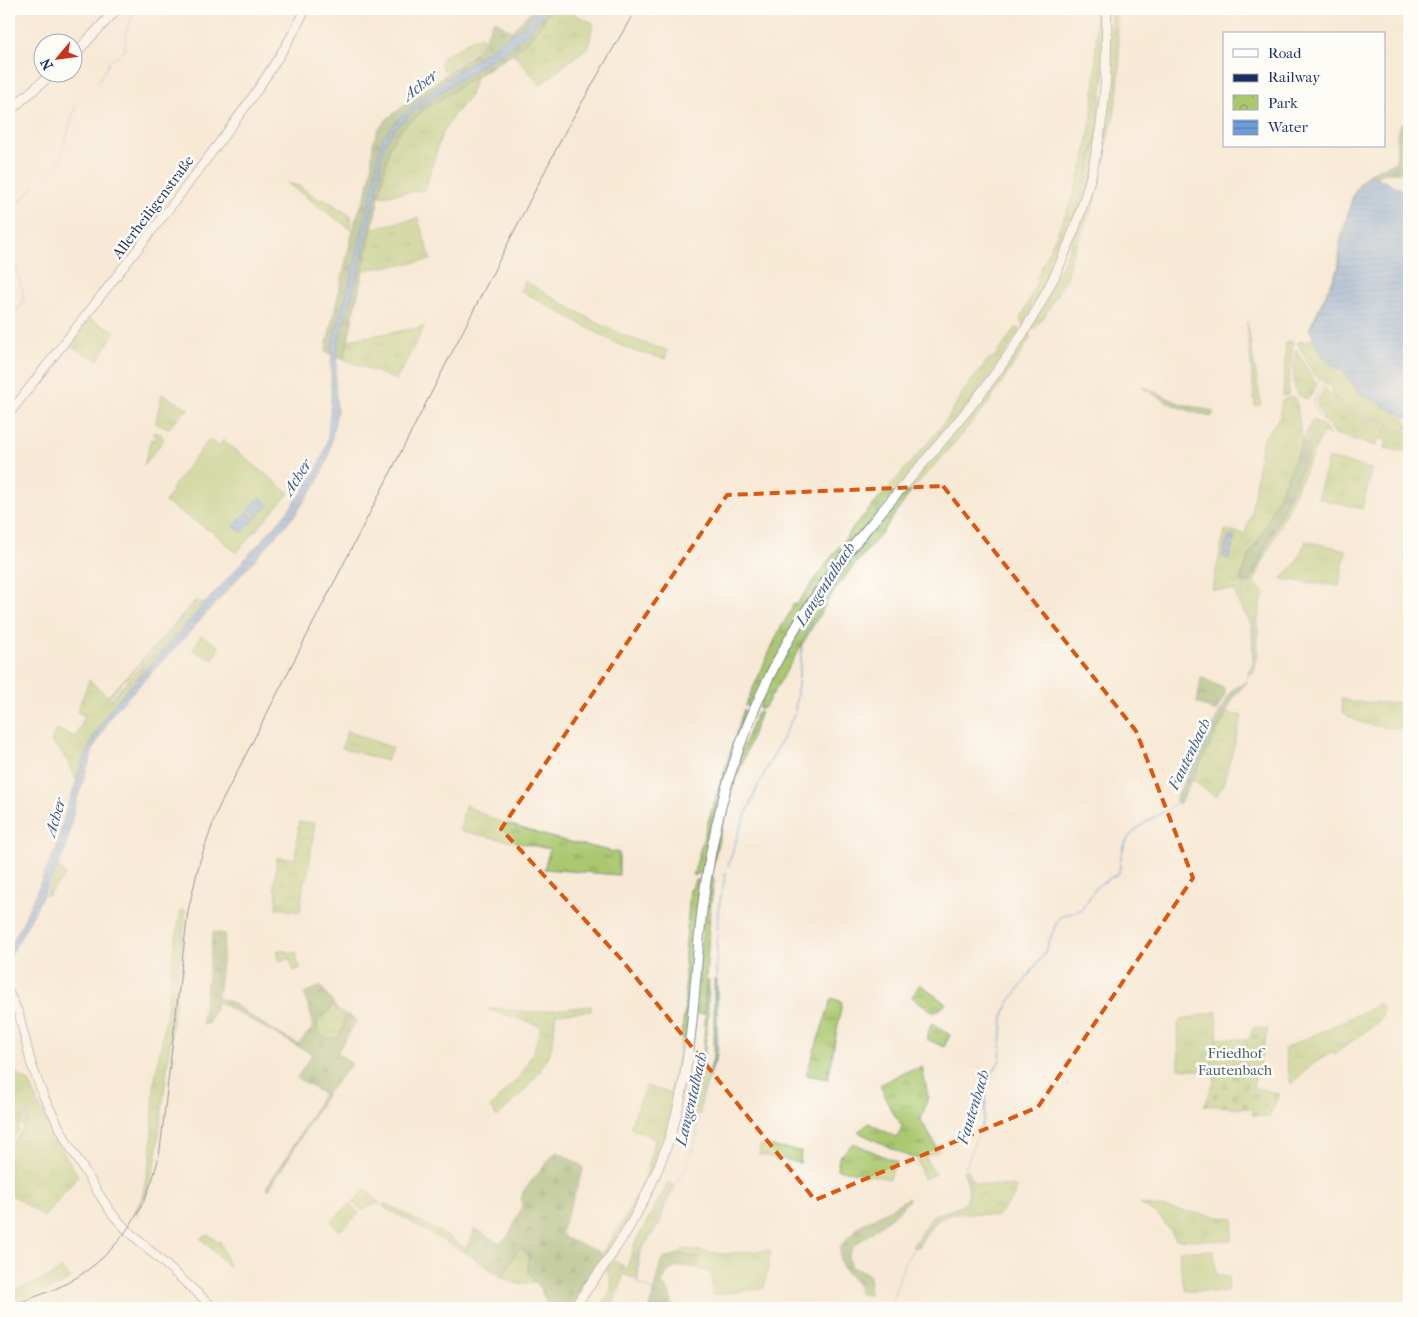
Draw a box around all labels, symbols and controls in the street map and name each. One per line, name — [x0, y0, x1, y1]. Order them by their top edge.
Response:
north arrow — [32, 32, 82, 82]
legend — [1223, 32, 1386, 148]
text: Road — [1268, 44, 1302, 62]
text: N — [37, 55, 57, 73]
water label: Acher — [397, 64, 443, 106]
text: Railway — [1268, 68, 1321, 86]
text: Park — [1268, 94, 1298, 112]
text: Water — [1267, 118, 1308, 136]
street label: Allerheiligenstraße — [108, 151, 198, 263]
water label: Acher — [277, 454, 317, 500]
water label: Langentalbach — [790, 539, 859, 630]
water label: Fautenbach — [1163, 715, 1214, 794]
water label: Acher — [40, 794, 70, 840]
park label: Friedhof Fautenbach — [1198, 1044, 1273, 1079]
water label: Langentalbach — [671, 1050, 711, 1149]
water label: Fautenbach — [952, 1068, 993, 1147]

